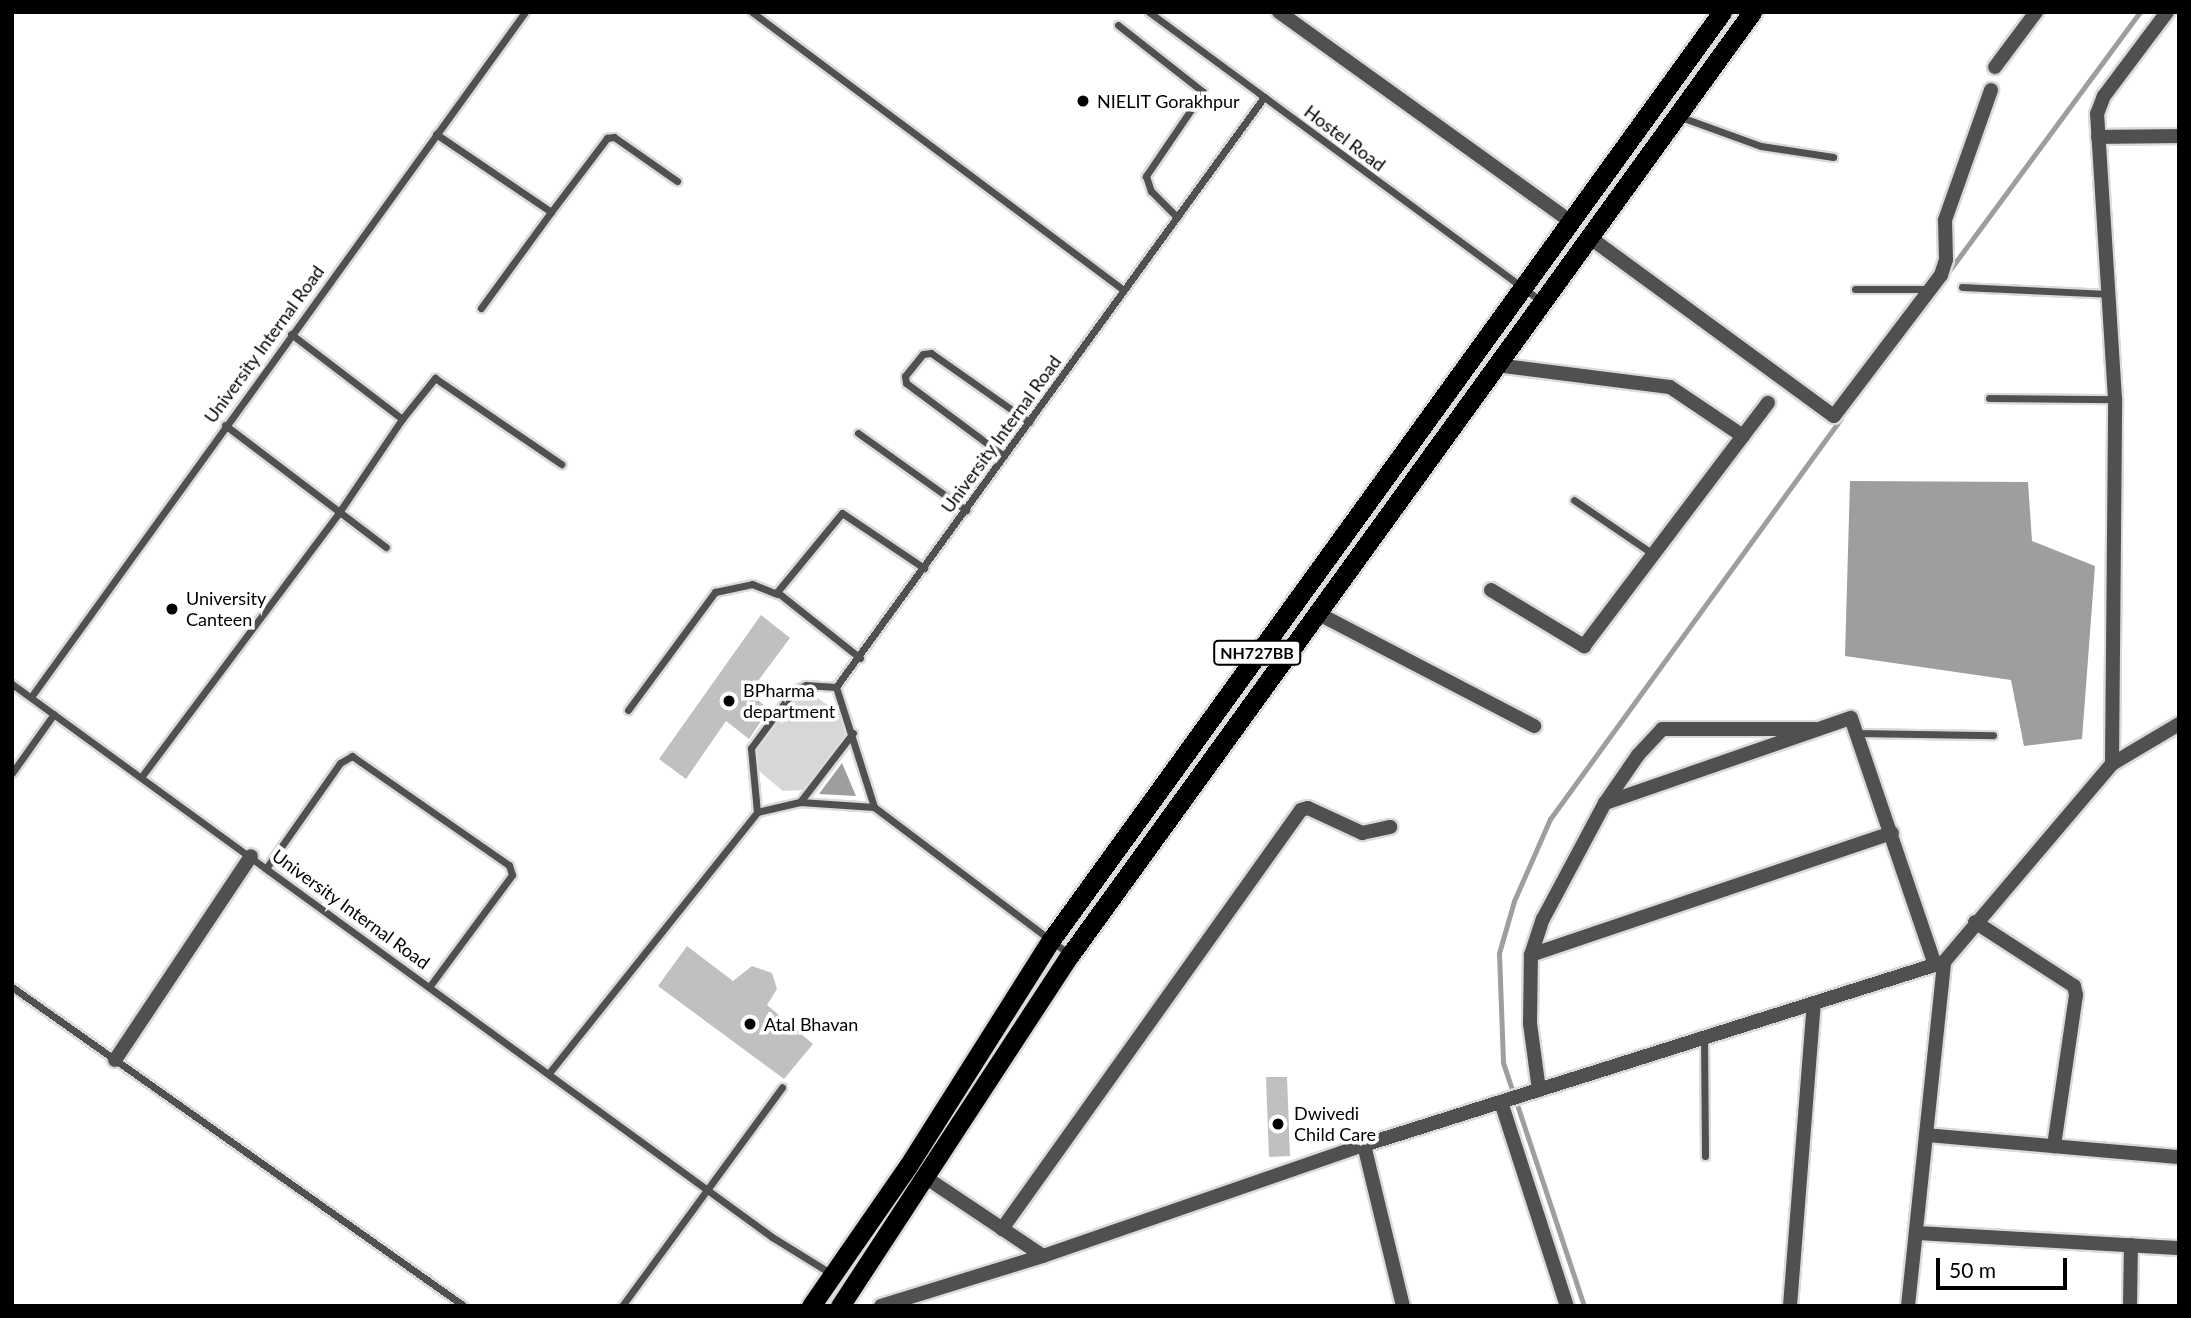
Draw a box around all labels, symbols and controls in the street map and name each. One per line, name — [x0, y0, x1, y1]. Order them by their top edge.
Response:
place label: NIELIT Gorakhpur — [1097, 90, 1240, 112]
marker: NIELIT Gorakhpur — [1075, 93, 1091, 109]
street label: Hostel Road — [1300, 100, 1390, 176]
street label: University Internal Road — [199, 261, 329, 427]
street label: University Internal Road — [936, 351, 1066, 517]
place label: University Canteen — [186, 588, 266, 630]
marker: University Canteen — [164, 601, 180, 617]
road number: NH727BB — [1212, 640, 1302, 666]
place label: BPharma department — [743, 680, 835, 722]
marker: BPharma department — [721, 693, 737, 709]
street label: University Internal Road — [268, 844, 434, 974]
place label: Atal Bhavan — [764, 1013, 858, 1035]
marker: Atal Bhavan — [742, 1016, 758, 1032]
place label: Dwivedi Child Care — [1294, 1103, 1376, 1146]
marker: Dwivedi Child Care — [1268, 1114, 1288, 1134]
scale bar — [1939, 1244, 2070, 1288]
text: 50 m — [1949, 1257, 1996, 1282]

